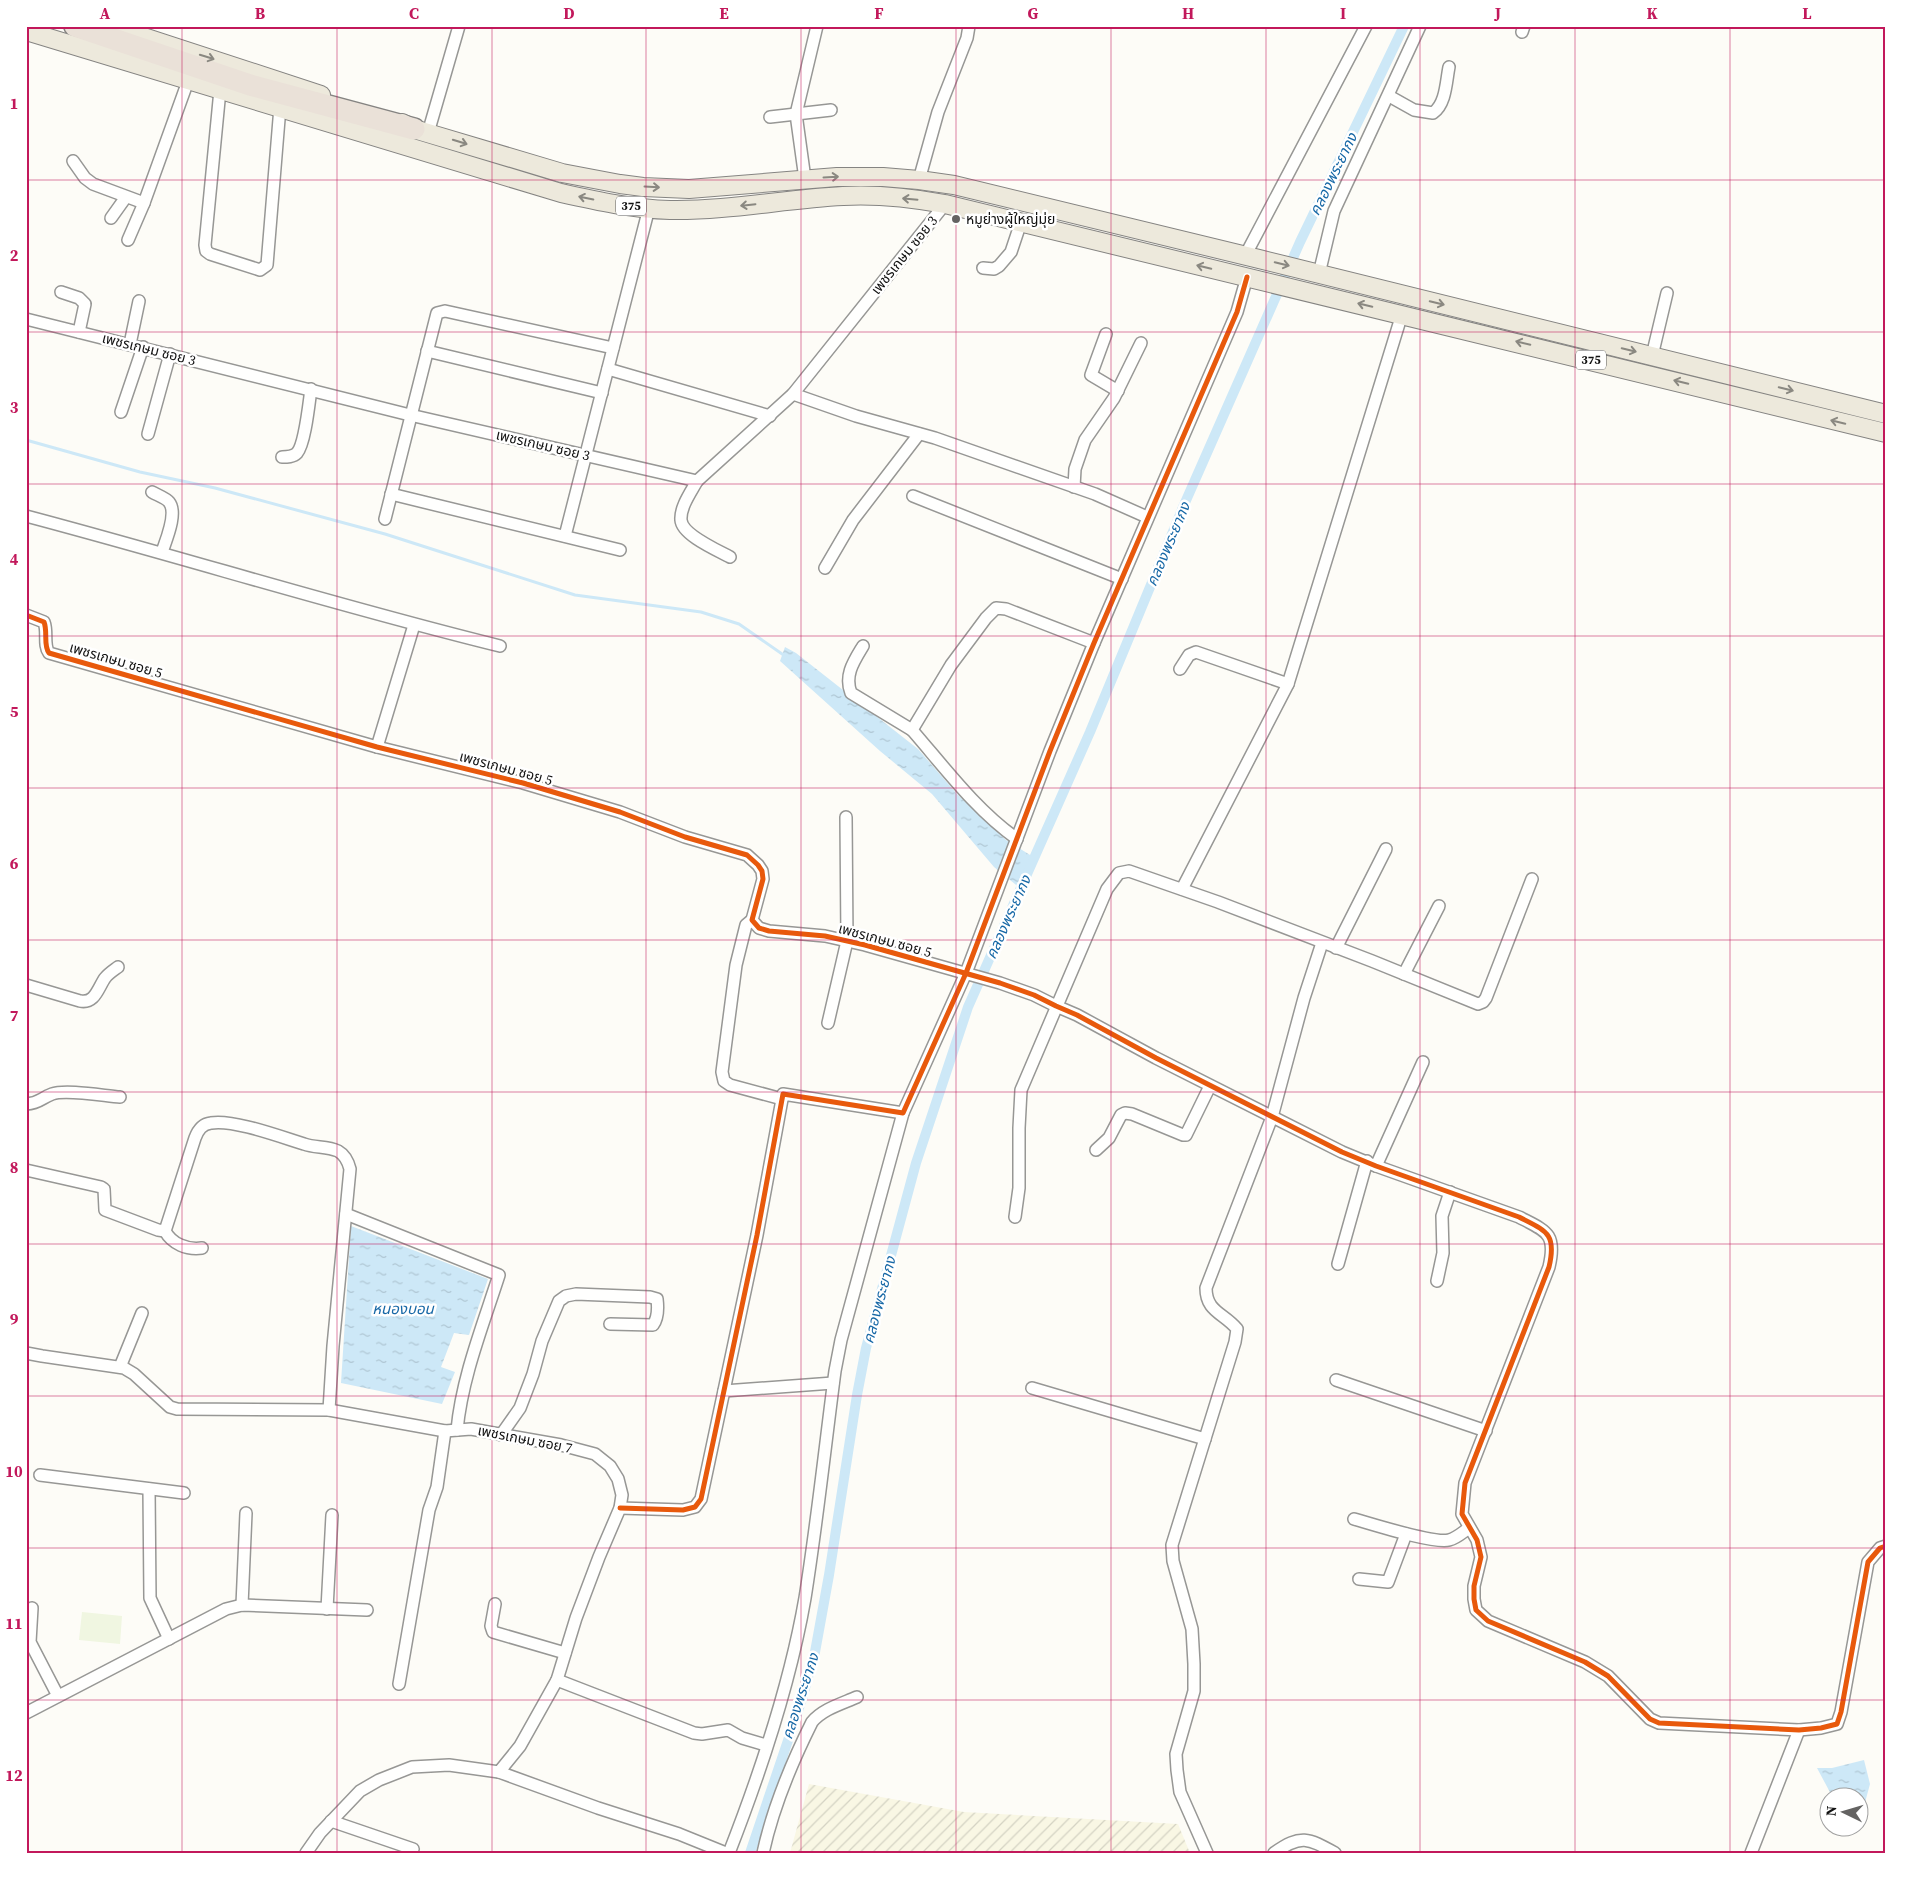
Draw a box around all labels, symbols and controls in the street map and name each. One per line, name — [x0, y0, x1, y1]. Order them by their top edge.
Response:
text: A — [100, 2, 111, 24]
text: B — [255, 2, 266, 24]
text: C — [409, 2, 419, 24]
text: D — [563, 2, 575, 24]
text: E — [719, 2, 729, 24]
text: F — [874, 2, 884, 24]
text: G — [1028, 2, 1039, 24]
text: H — [1182, 2, 1194, 24]
text: I — [1340, 2, 1346, 24]
text: J — [1494, 2, 1501, 24]
text: K — [1646, 2, 1658, 24]
text: L — [1802, 2, 1812, 24]
one-way arrow — [198, 52, 214, 62]
text: 1 — [10, 92, 18, 114]
water label: คลองพระยากง — [1304, 128, 1362, 219]
one-way arrow — [452, 138, 468, 148]
one-way arrow — [823, 173, 839, 182]
one-way arrow — [644, 183, 660, 192]
one-way arrow — [579, 193, 595, 202]
one-way arrow — [902, 194, 918, 204]
road number: 375 — [616, 197, 646, 216]
one-way arrow — [740, 200, 756, 210]
place label: หมูย่างผู้ใหญ่มุ่ย — [966, 209, 1055, 229]
street label: เพชรเกษม ซอย 3 — [866, 211, 942, 299]
marker: หมูย่างผู้ใหญ่มุ่ย — [950, 213, 962, 225]
text: 2 — [10, 244, 19, 266]
one-way arrow — [1273, 260, 1289, 270]
one-way arrow — [1197, 262, 1213, 271]
one-way arrow — [1428, 299, 1444, 308]
one-way arrow — [1357, 300, 1373, 309]
street label: เพชรเกษม ซอย 3 — [100, 328, 198, 370]
one-way arrow — [1515, 338, 1531, 348]
one-way arrow — [1620, 346, 1636, 355]
road number: 375 — [1576, 350, 1606, 370]
one-way arrow — [1673, 377, 1689, 386]
one-way arrow — [1778, 385, 1794, 394]
text: 3 — [10, 396, 19, 418]
one-way arrow — [1831, 416, 1847, 426]
street label: เพชรเกษม ซอย 3 — [494, 424, 592, 466]
water label: คลองพระยากง — [1141, 498, 1195, 589]
text: 4 — [10, 548, 19, 570]
street label: เพชรเกษม ซอย 5 — [67, 637, 165, 683]
text: 5 — [10, 700, 19, 722]
street label: เพชรเกษม ซอย 5 — [457, 746, 555, 790]
text: 6 — [10, 852, 19, 874]
water label: คลองพระยากง — [980, 871, 1036, 962]
street label: เพชรเกษม ซอย 5 — [836, 918, 934, 962]
text: 7 — [10, 1004, 19, 1026]
text: 8 — [10, 1156, 18, 1178]
water label: คลองพระยากง — [857, 1253, 901, 1346]
water label: หนองบอน — [372, 1298, 435, 1319]
text: 9 — [10, 1308, 19, 1330]
street label: เพชรเกษม ซอย 7 — [476, 1420, 574, 1458]
text: 10 — [5, 1460, 23, 1482]
text: 11 — [5, 1612, 23, 1634]
water label: คลองพระยากง — [776, 1649, 824, 1742]
text: 12 — [5, 1764, 23, 1786]
north arrow — [1820, 1786, 1870, 1836]
text: N — [1821, 1805, 1841, 1817]

